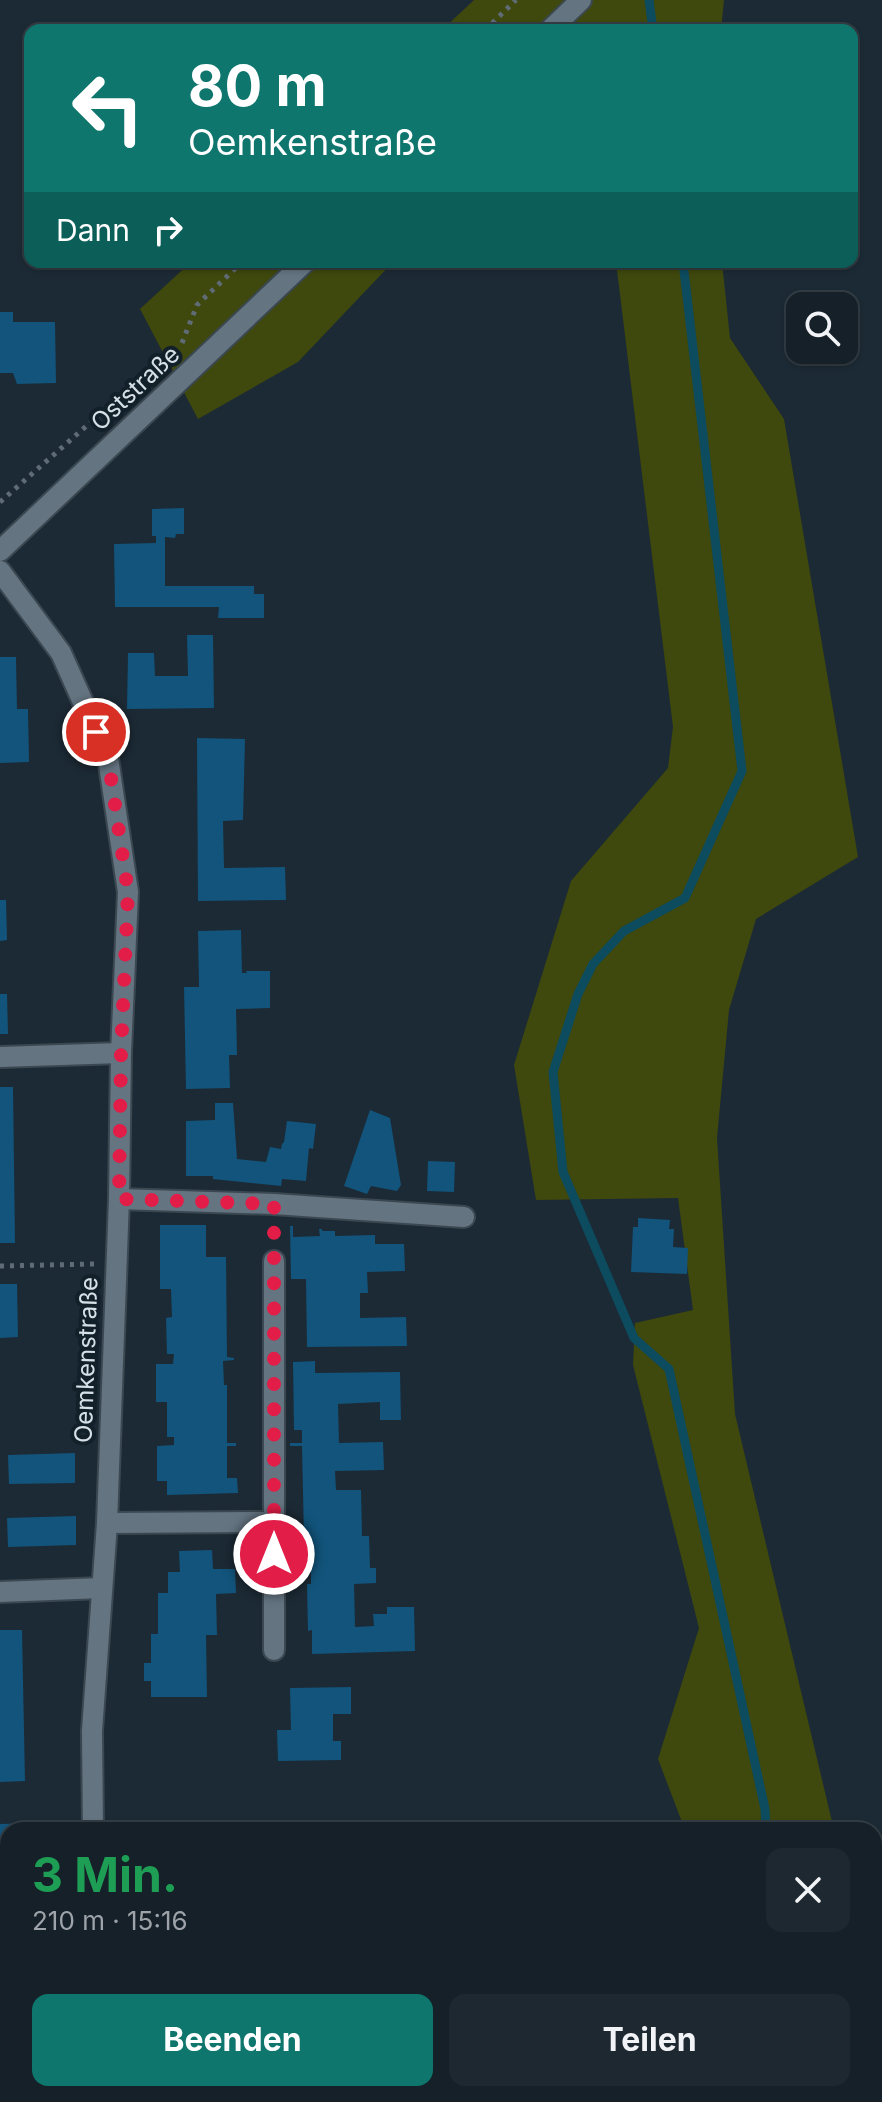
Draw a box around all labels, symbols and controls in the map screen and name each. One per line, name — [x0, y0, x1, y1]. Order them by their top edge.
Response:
text: 80 m — [188, 52, 327, 120]
icon: left — [56, 56, 160, 160]
text: Oemkenstraße — [188, 120, 437, 164]
icon: right — [146, 208, 190, 252]
text: Dann — [56, 212, 130, 248]
map controls — [786, 292, 858, 364]
button: search — [786, 292, 858, 364]
street label: Oststraße — [85, 340, 185, 436]
pin — [62, 698, 130, 766]
icon: arrive — [74, 710, 118, 754]
street label: Oemkenstraße — [69, 1277, 103, 1443]
position arrow — [232, 1512, 316, 1596]
text: 3 Min. — [32, 1845, 178, 1904]
button: close — [766, 1848, 850, 1932]
text: 210 m · 15:16 — [32, 1905, 188, 1936]
button: Beenden — [32, 1994, 433, 2086]
button: Teilen — [449, 1994, 850, 2086]

